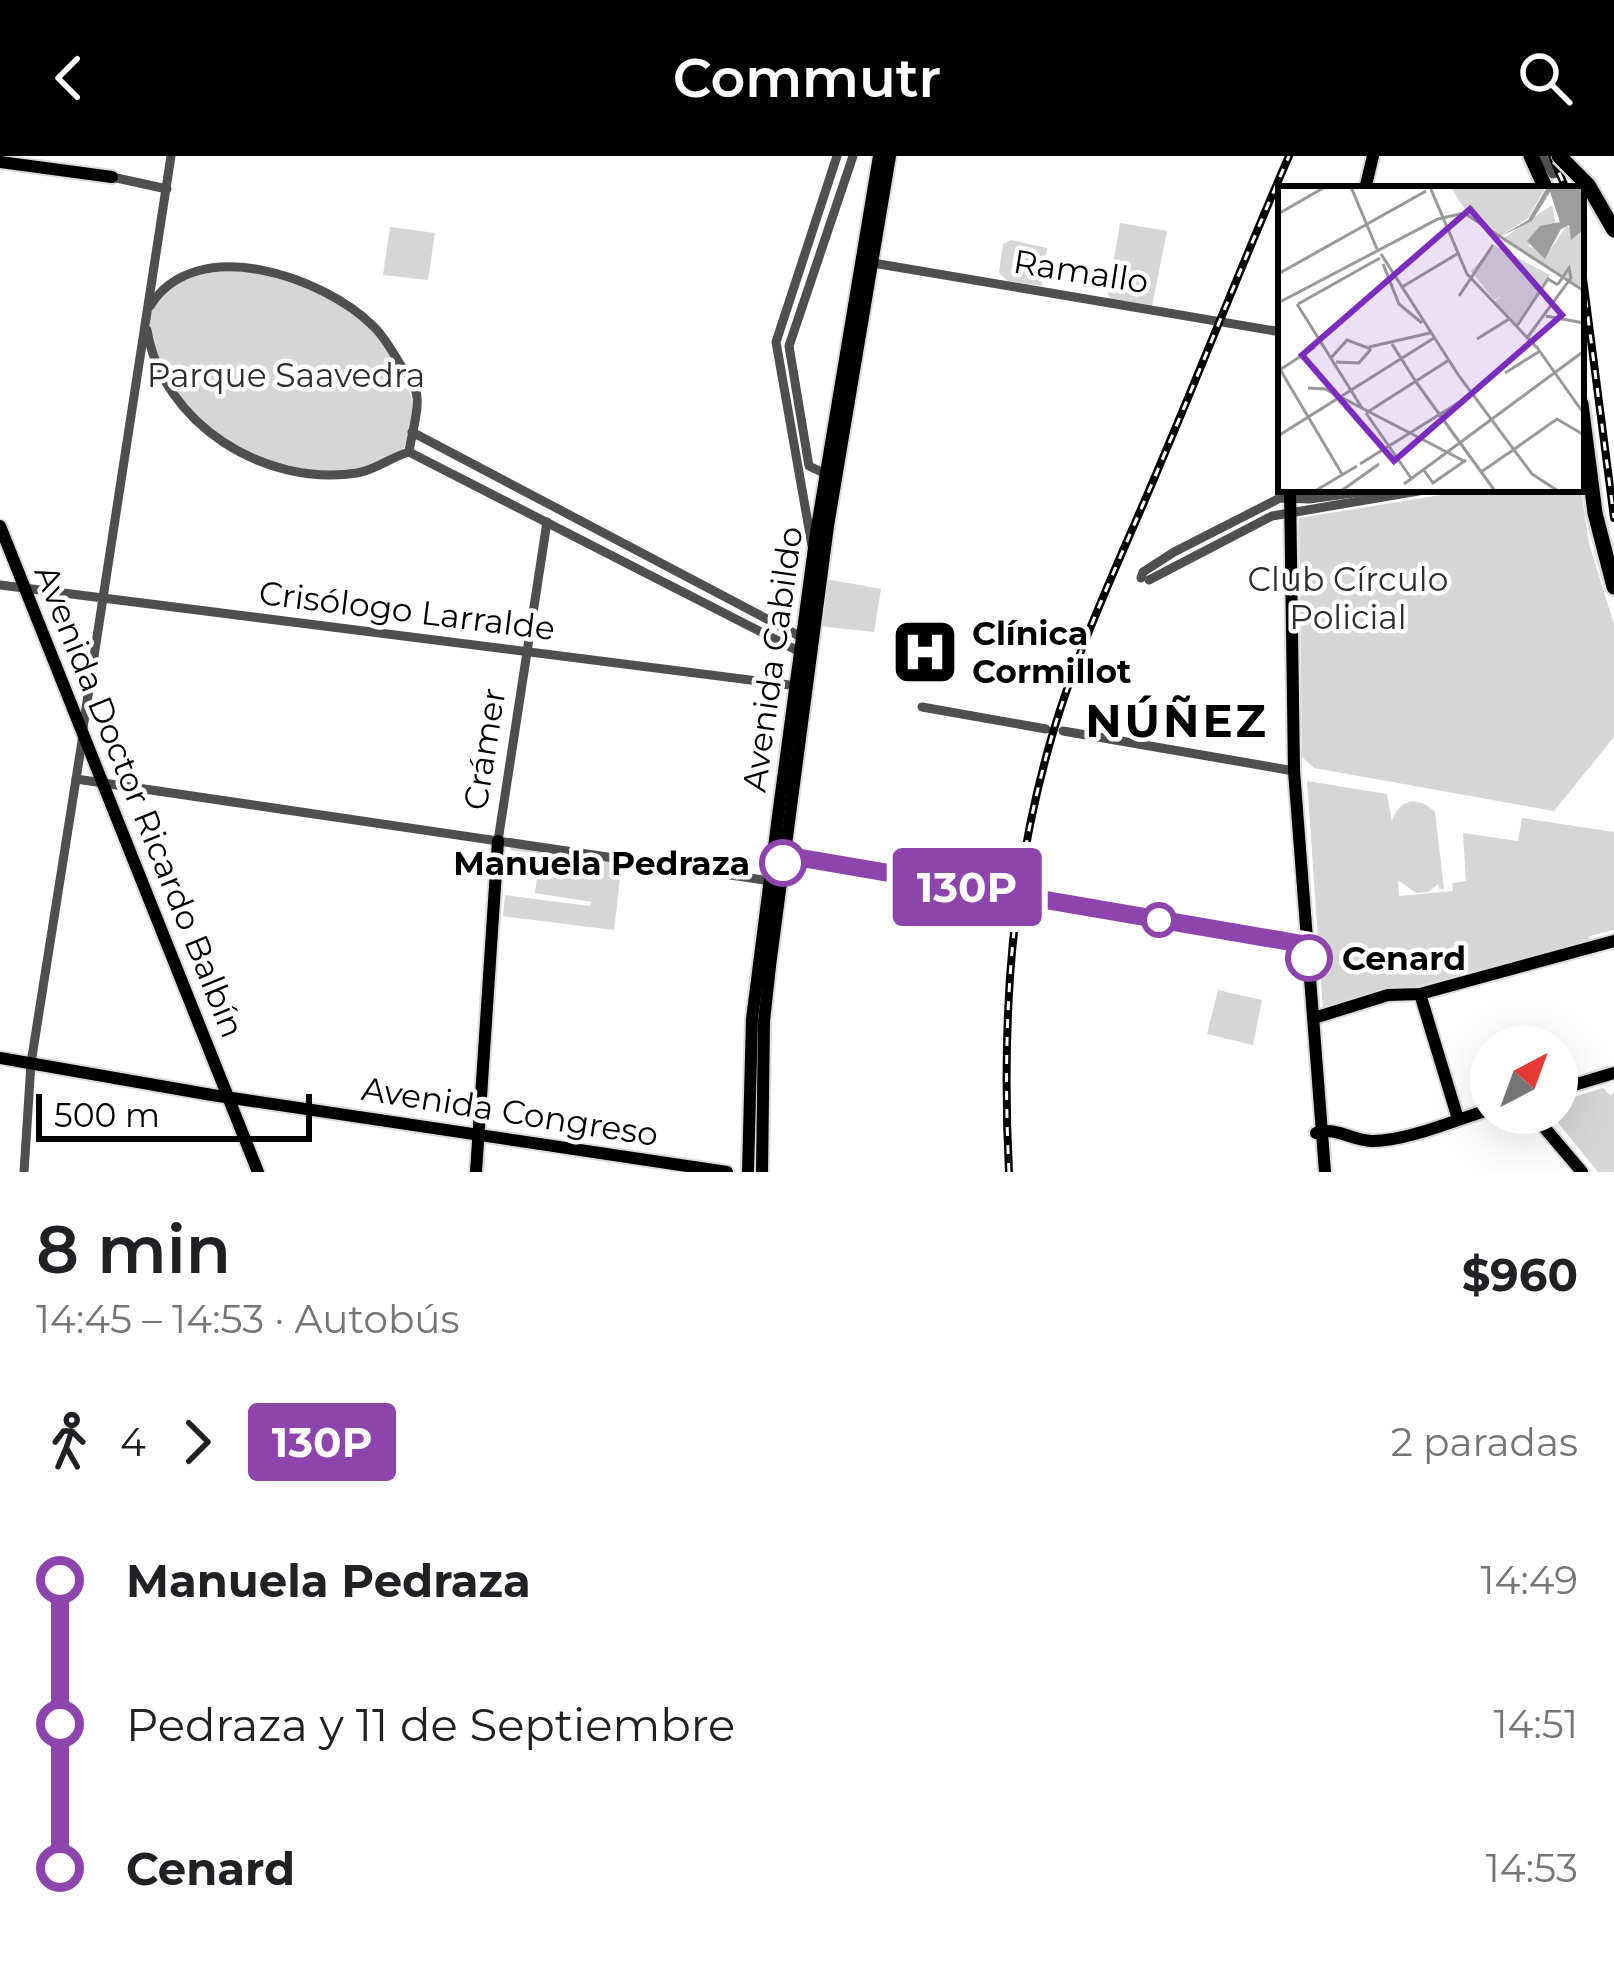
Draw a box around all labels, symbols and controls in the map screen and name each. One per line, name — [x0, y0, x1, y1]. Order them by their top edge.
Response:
icon: back — [36, 45, 102, 111]
text: Commutr — [673, 45, 941, 111]
icon: search — [1512, 45, 1578, 111]
inset map — [1278, 186, 1584, 492]
street label: Ramallo — [1011, 241, 1151, 301]
park label: Parque Saavedra — [147, 355, 425, 395]
street label: Avenida Cabildo — [734, 524, 810, 794]
street label: Avenida Doctor Ricardo Balbín — [27, 559, 253, 1043]
park label: Club Círculo Policial — [1248, 559, 1448, 637]
street label: Crisólogo Larralde — [257, 572, 557, 648]
place label: Clínica Cormillot — [972, 613, 1131, 691]
hospital icon: Clínica Cormillot — [890, 617, 960, 687]
street label: Crámer — [455, 685, 513, 813]
district label: NÚÑEZ — [1085, 693, 1269, 748]
marker: Manuela Pedraza — [761, 841, 805, 885]
place label: Manuela Pedraza — [453, 843, 750, 883]
line badge: 130P — [883, 848, 1051, 926]
text: 130P — [917, 861, 1017, 913]
unlabelled marker — [1143, 904, 1175, 936]
marker: Cenard — [1287, 936, 1331, 980]
place label: Cenard — [1342, 938, 1466, 978]
north arrow — [1470, 1026, 1578, 1134]
map controls — [1470, 1026, 1578, 1134]
street label: Avenida Congreso — [359, 1068, 661, 1154]
scale bar — [36, 1088, 312, 1141]
text: 500 m — [54, 1095, 160, 1135]
text: 8 min — [36, 1209, 231, 1290]
text: $960 — [1462, 1247, 1578, 1302]
text: 14:45 – 14:53 · Autobús — [36, 1295, 460, 1343]
icon: walk — [36, 1409, 102, 1475]
icon: forward — [164, 1409, 230, 1475]
text: 130P — [272, 1416, 372, 1468]
text: 4 — [120, 1418, 146, 1466]
text: 2 paradas — [1391, 1418, 1578, 1466]
text: Manuela Pedraza — [126, 1553, 531, 1608]
text: 14:49 — [1480, 1556, 1578, 1604]
text: Pedraza y 11 de Septiembre — [126, 1697, 735, 1752]
text: 14:51 — [1493, 1700, 1578, 1748]
text: Cenard — [126, 1841, 295, 1896]
text: 14:53 — [1486, 1844, 1578, 1892]

